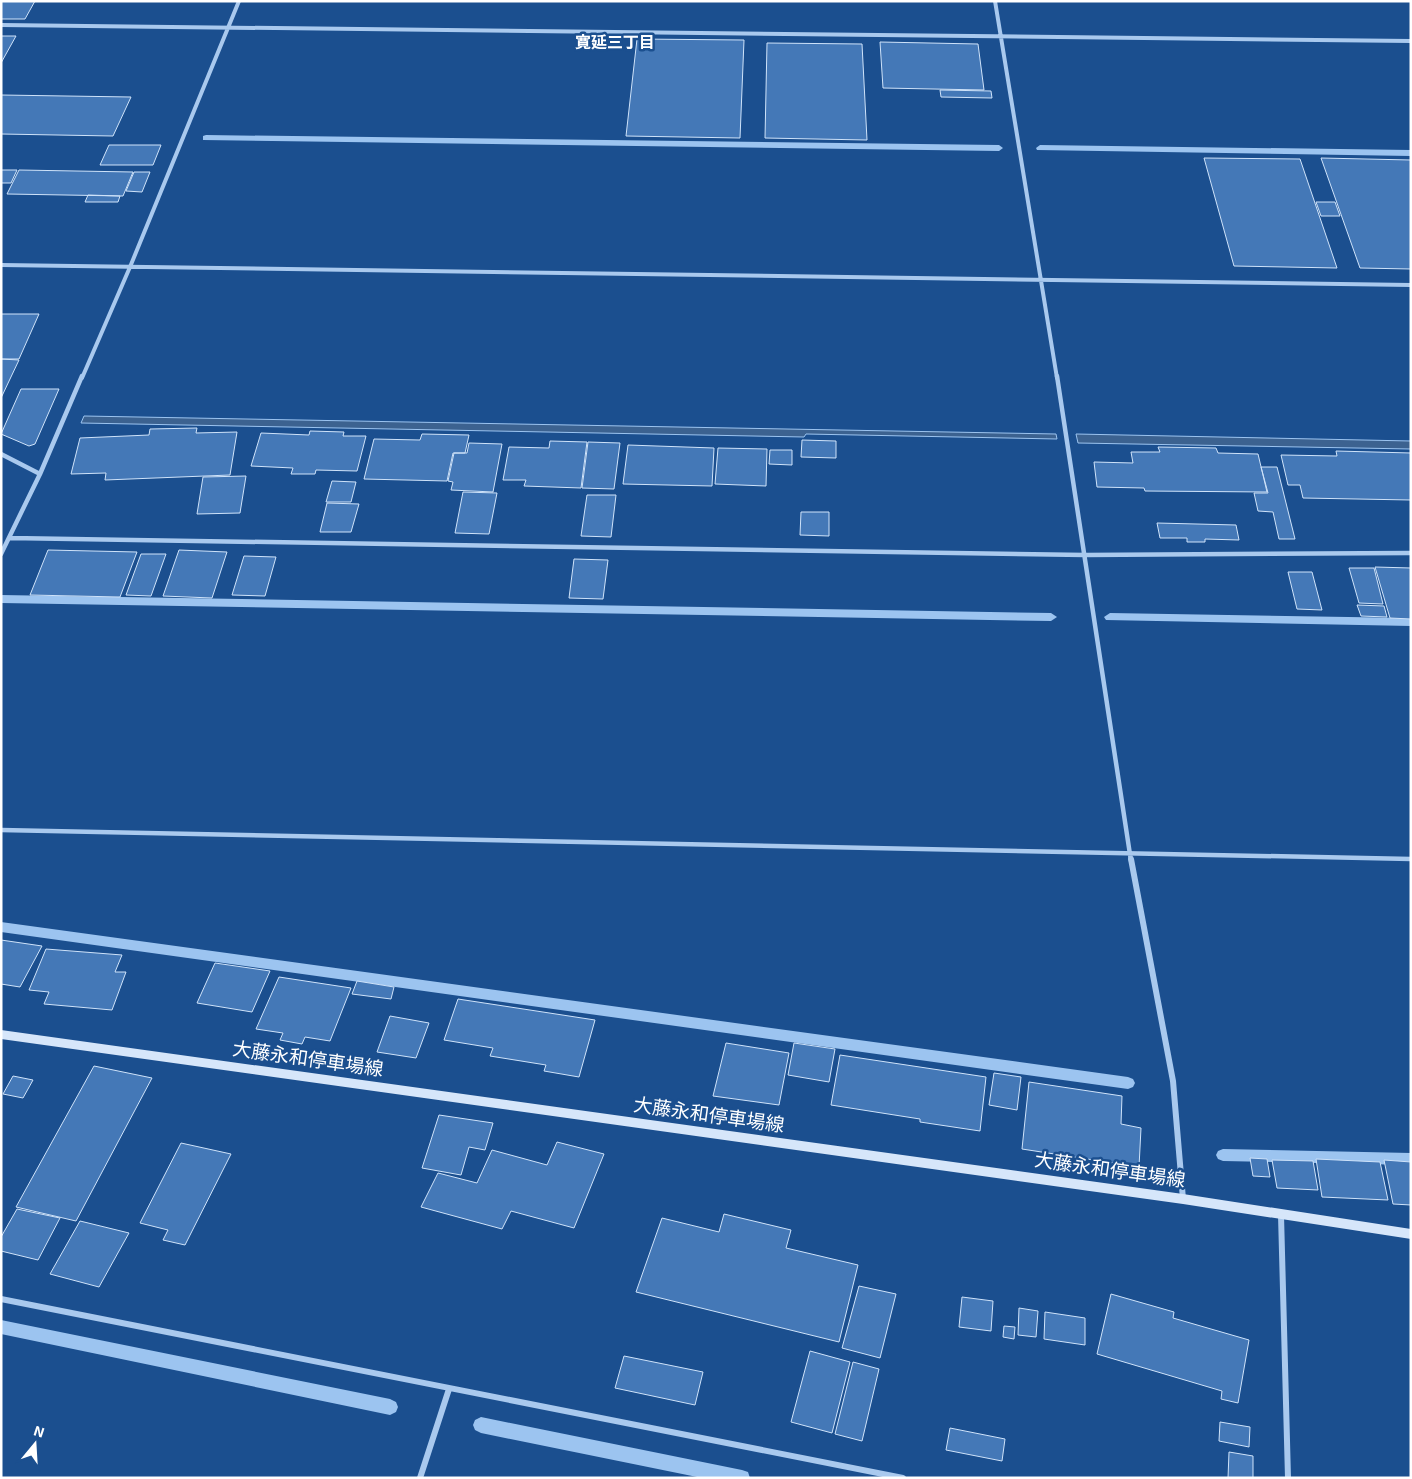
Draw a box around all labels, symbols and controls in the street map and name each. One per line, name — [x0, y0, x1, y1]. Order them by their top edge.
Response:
district label: 寛延三丁目 — [575, 32, 655, 51]
street label: 大藤永和停車場線 — [231, 1036, 385, 1080]
street label: 大藤永和停車場線 — [632, 1092, 786, 1136]
street label: 大藤永和停車場線 — [1033, 1147, 1187, 1191]
north arrow — [10, 1419, 60, 1469]
text: N — [32, 1422, 47, 1441]

